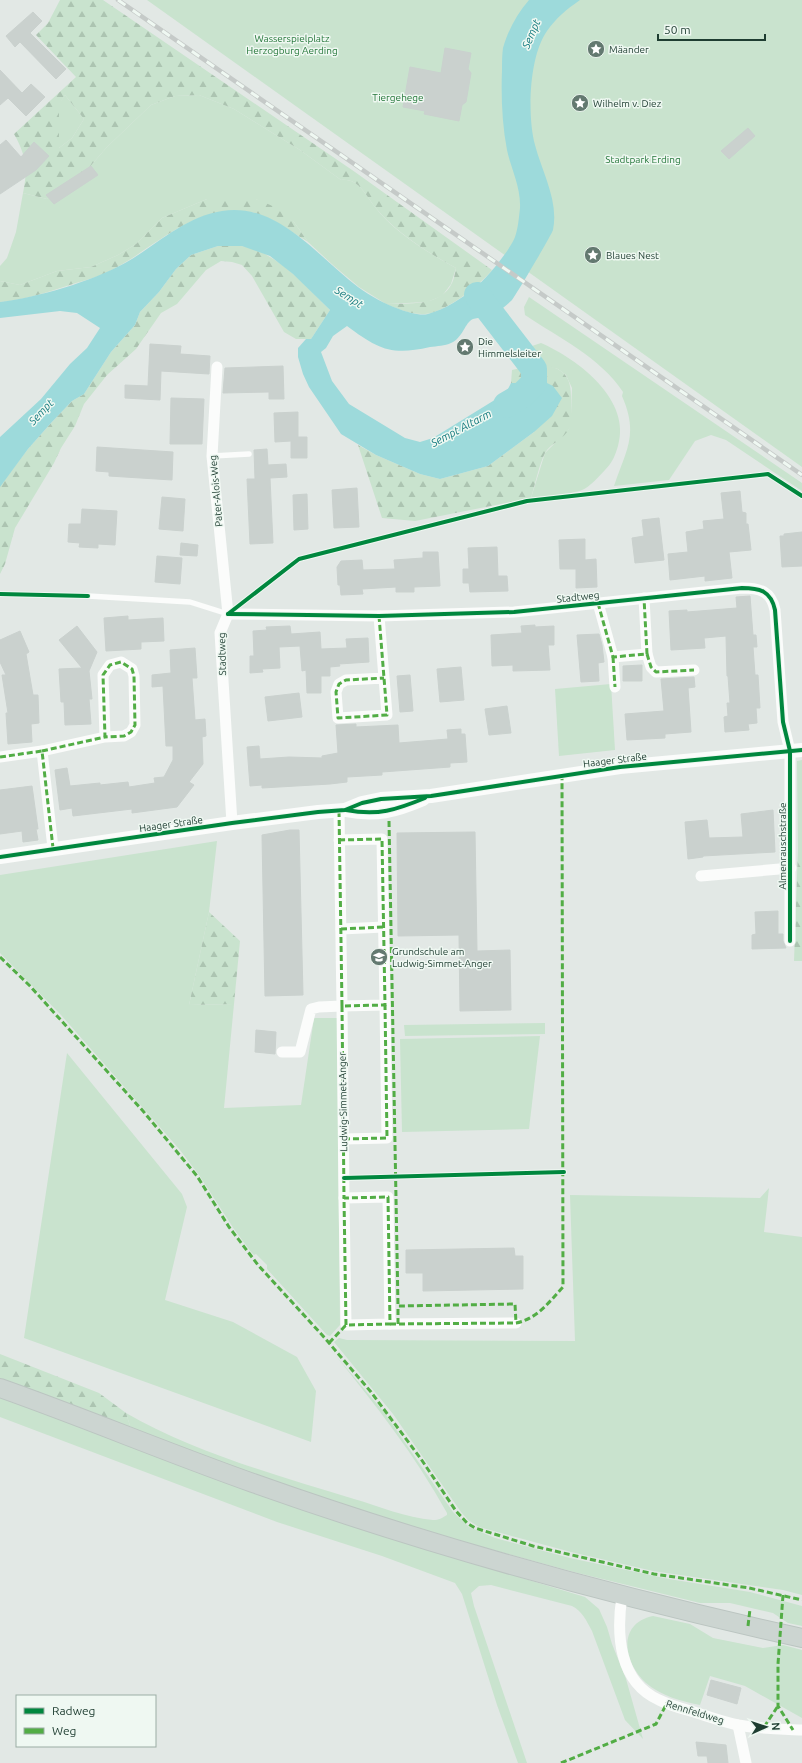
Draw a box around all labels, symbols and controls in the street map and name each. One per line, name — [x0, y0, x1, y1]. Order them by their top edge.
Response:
scale bar — [658, 16, 765, 42]
water label: Sempt — [519, 17, 543, 51]
text: 50 m — [664, 23, 691, 36]
park label: Wasserspielplatz Herzogburg Aerding — [246, 33, 338, 56]
place icon: Mäander — [586, 39, 606, 59]
place label: Mäander — [609, 44, 649, 55]
park label: Tiergehege — [372, 92, 424, 103]
place icon: Wilhelm v. Diez — [570, 93, 590, 113]
place label: Wilhelm v. Diez — [593, 98, 662, 109]
park label: Stadtpark Erding — [605, 154, 681, 165]
place icon: Blaues Nest — [583, 245, 603, 265]
place label: Blaues Nest — [606, 250, 659, 261]
water label: Sempt — [332, 283, 366, 311]
place label: Die Himmelsleiter — [478, 336, 541, 359]
place icon: Die Himmelsleiter — [455, 337, 475, 357]
water label: Sempt — [26, 396, 56, 428]
water label: Sempt Altarm — [428, 407, 493, 449]
street label: Pater-Alois-Weg — [207, 455, 225, 527]
street label: Stadtweg — [556, 589, 600, 605]
street label: Stadtweg — [216, 632, 228, 676]
street label: Haager Straße — [582, 751, 648, 769]
street label: Almenrauschstraße — [777, 802, 788, 890]
street label: Haager Straße — [138, 814, 204, 834]
place label: Grundschule am Ludwig-Simmet-Anger — [392, 946, 492, 969]
school or university icon: Grundschule am Ludwig-Simmet-Anger — [369, 947, 389, 967]
street label: Ludwig-Simmet-Anger — [337, 1052, 349, 1152]
legend — [16, 1695, 156, 1747]
street label: Rennfeldweg — [665, 1698, 725, 1726]
text: Radweg — [52, 1704, 95, 1717]
north arrow — [746, 1707, 786, 1747]
text: N — [770, 1722, 782, 1731]
text: Weg — [52, 1724, 76, 1737]

